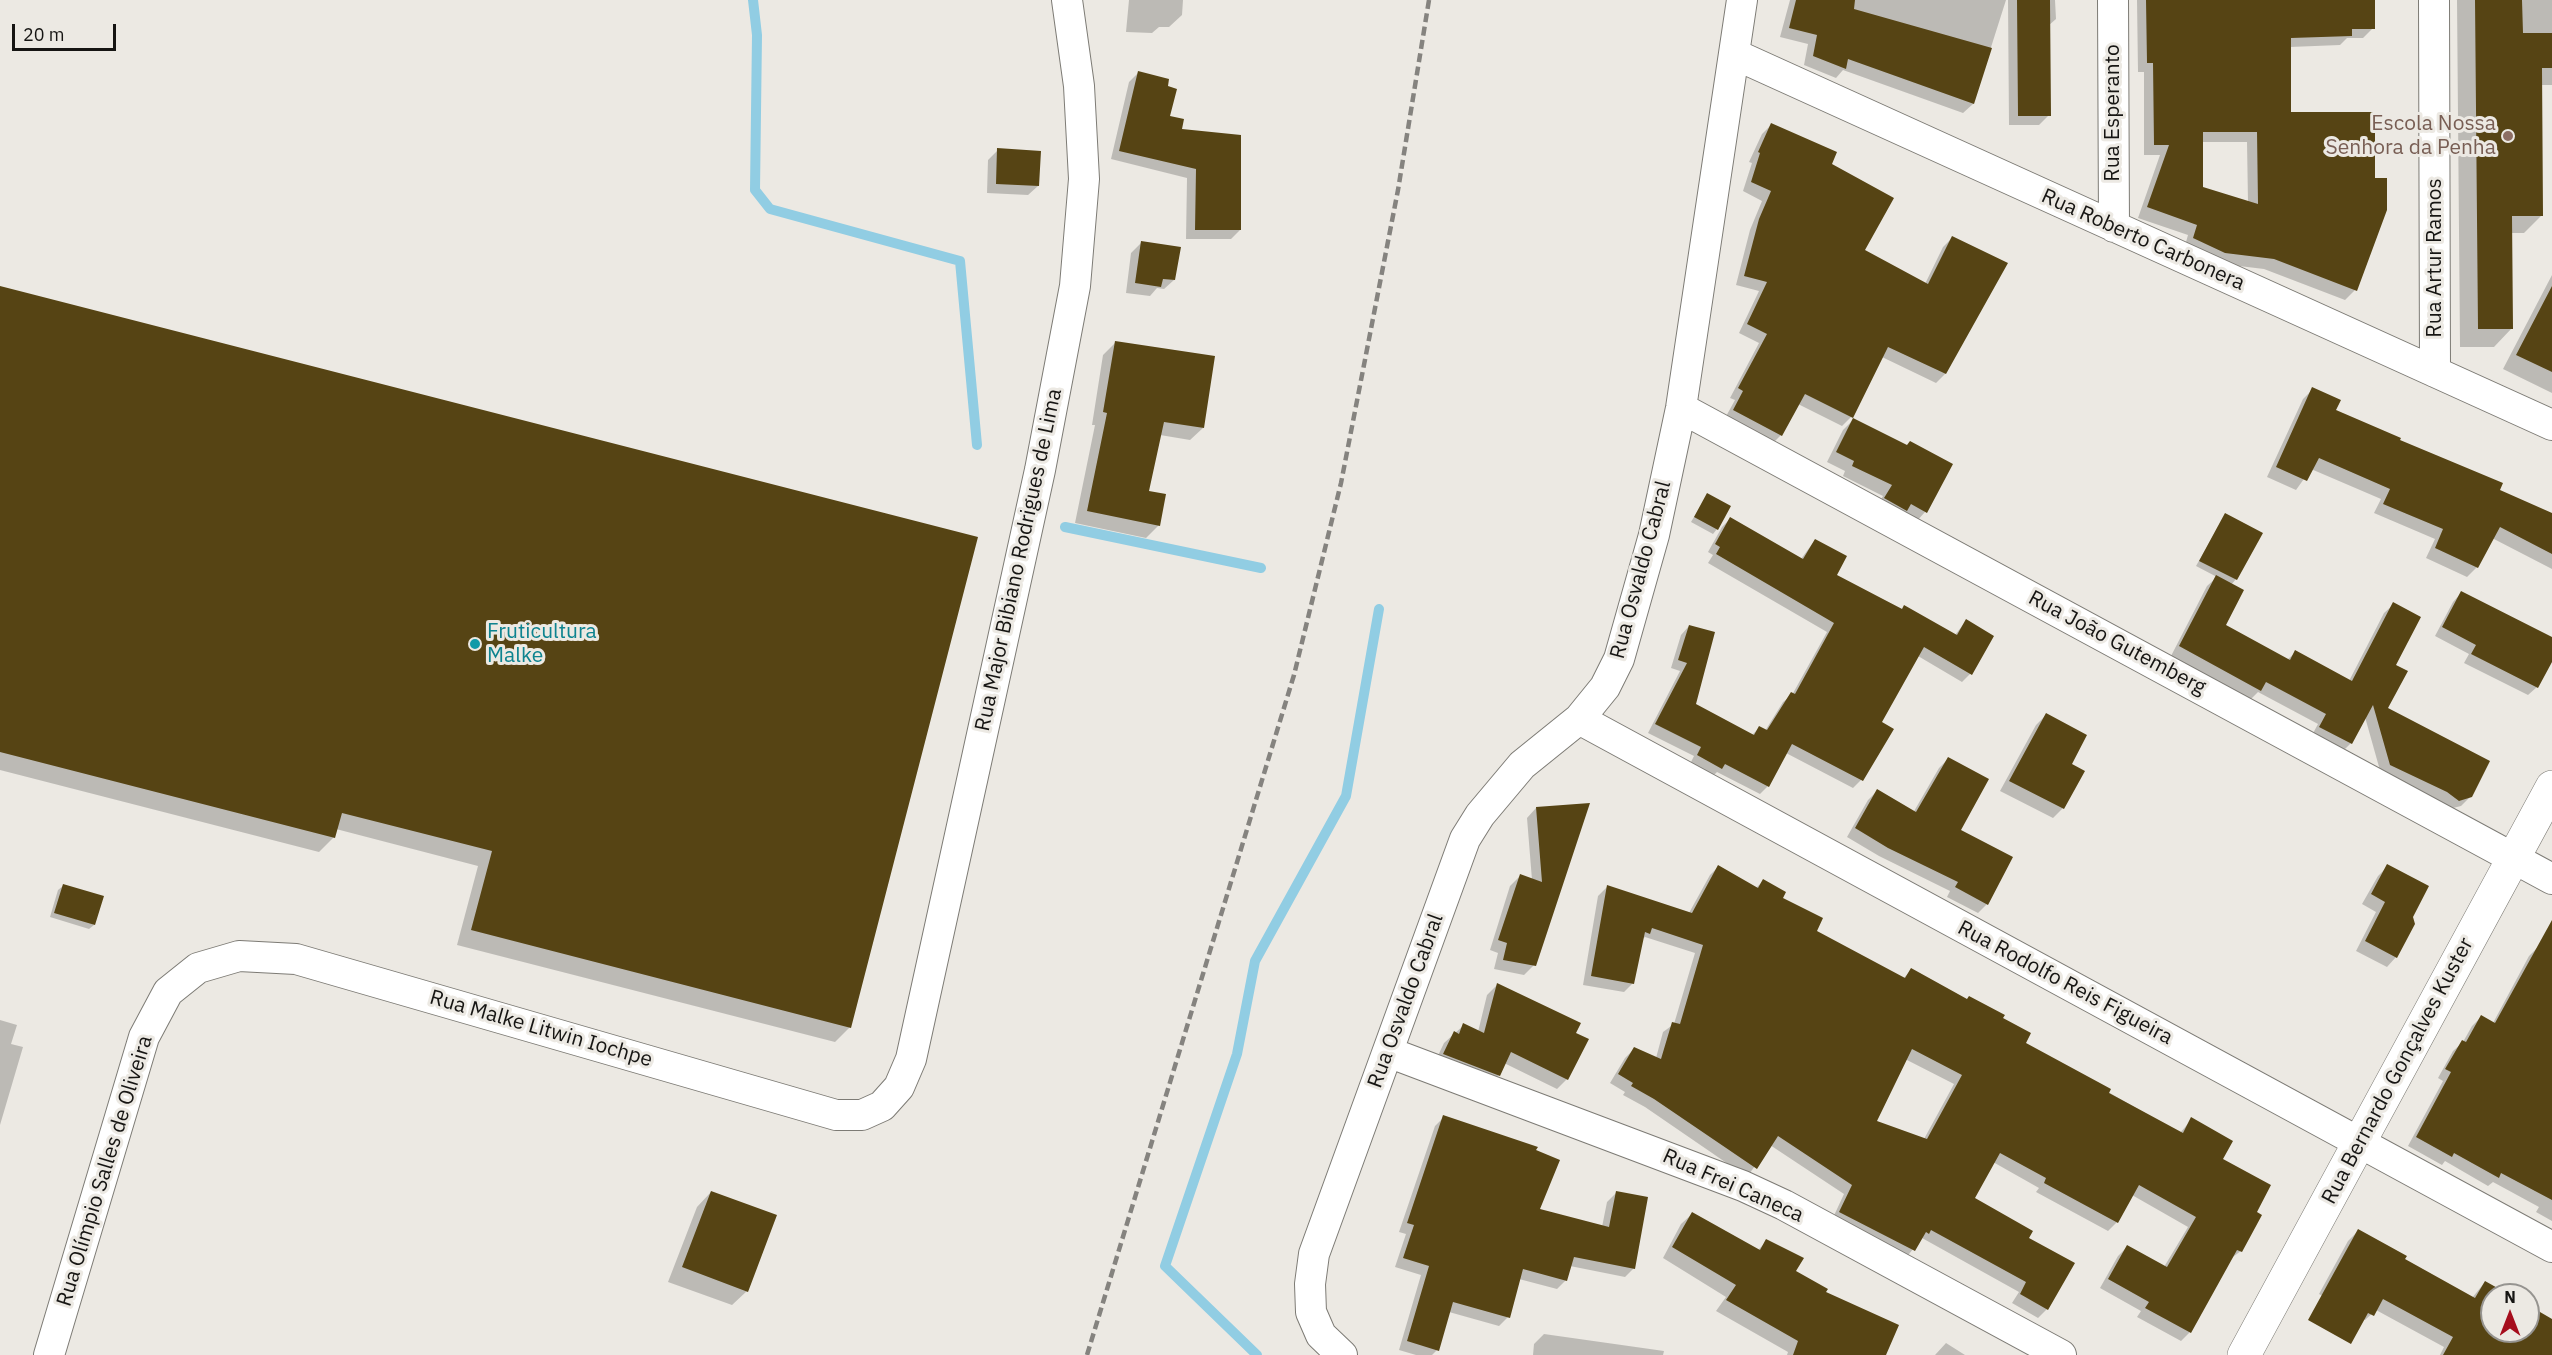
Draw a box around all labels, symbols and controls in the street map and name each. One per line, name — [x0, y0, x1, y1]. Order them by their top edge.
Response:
scale bar — [15, 12, 118, 50]
text: 20 m — [23, 23, 65, 46]
street label: Rua Esperanto — [2100, 44, 2126, 182]
place label: Escola Nossa Senhora da Penha — [2326, 111, 2496, 161]
marker: Escola Nossa Senhora da Penha — [2501, 129, 2515, 143]
street label: Rua Artur Ramos — [2422, 178, 2448, 338]
street label: Rua Roberto Carbonera — [2037, 184, 2249, 296]
street label: Rua Major Bibiano Rodrigues de Lima — [970, 387, 1068, 733]
street label: Rua Osvaldo Cabral — [1605, 478, 1677, 662]
street label: Rua João Gutemberg — [2024, 585, 2210, 701]
place label: Fruticultura Malke — [487, 619, 597, 669]
marker: Fruticultura Malke — [468, 637, 482, 651]
street label: Rua Osvaldo Cabral — [1363, 911, 1449, 1091]
street label: Rua Rodolfo Reis Figueira — [1953, 916, 2177, 1050]
street label: Rua Bernardo Gonçalves Kuster — [2317, 933, 2479, 1209]
street label: Rua Malke Litwin Iochpe — [427, 985, 655, 1073]
street label: Rua Olímpio Salles de Oliveira — [52, 1033, 158, 1309]
street label: Rua Frei Caneca — [1659, 1144, 1807, 1228]
north arrow — [2480, 1283, 2540, 1343]
text: N — [2504, 1287, 2516, 1307]

